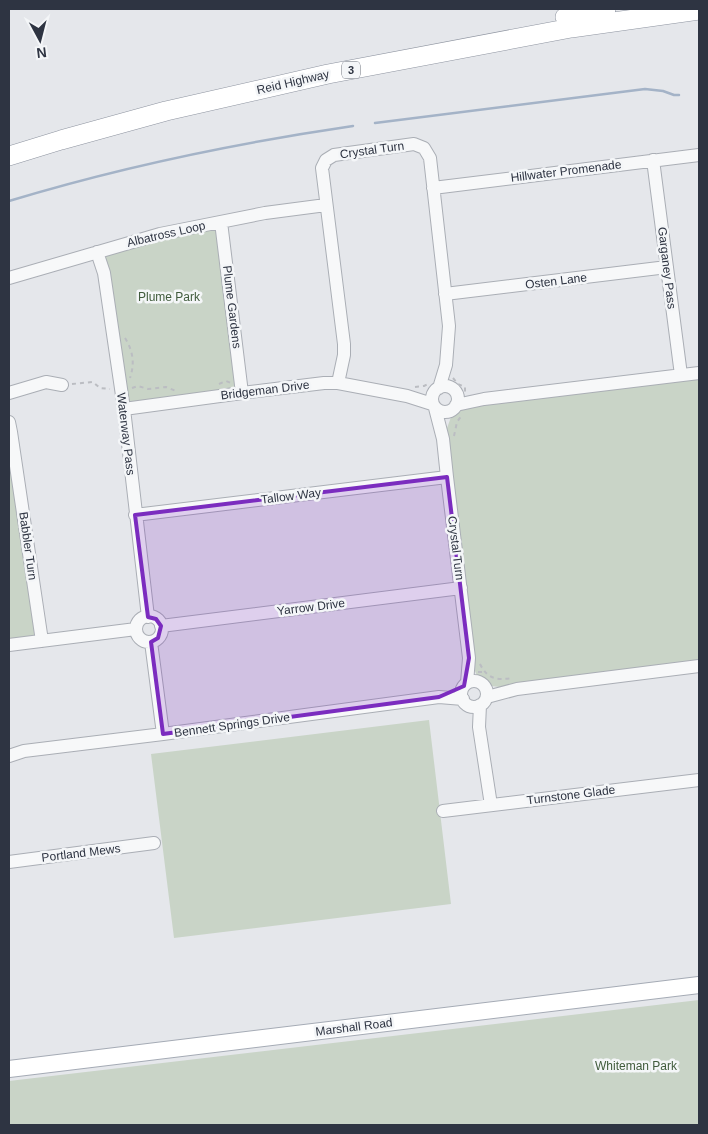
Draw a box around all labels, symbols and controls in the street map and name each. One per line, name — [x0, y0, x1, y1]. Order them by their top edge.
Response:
north arrow — [15, 15, 65, 65]
text: N — [36, 44, 48, 61]
road number: 3 — [342, 62, 360, 78]
street label: Reid Highway — [255, 67, 331, 97]
street label: Crystal Turn — [339, 139, 405, 161]
street label: Hillwater Promenade — [510, 157, 622, 185]
street label: Albatross Loop — [125, 218, 207, 250]
street label: Garganey Pass — [655, 226, 679, 310]
street label: Plume Gardens — [220, 265, 244, 349]
street label: Osten Lane — [524, 270, 588, 292]
park label: Plume Park — [138, 290, 201, 304]
street label: Bridgeman Drive — [220, 378, 311, 402]
street label: Waterway Pass — [114, 392, 138, 476]
street label: Tallow Way — [260, 485, 322, 507]
street label: Babbler Turn — [16, 511, 40, 581]
street label: Crystal Turn — [445, 515, 467, 581]
street label: Yarrow Drive — [276, 596, 346, 618]
street label: Bennett Springs Drive — [173, 710, 291, 740]
street label: Turnstone Glade — [526, 783, 616, 807]
street label: Portland Mews — [41, 841, 121, 865]
street label: Marshall Road — [315, 1015, 393, 1039]
park label: Whiteman Park — [595, 1059, 678, 1073]

